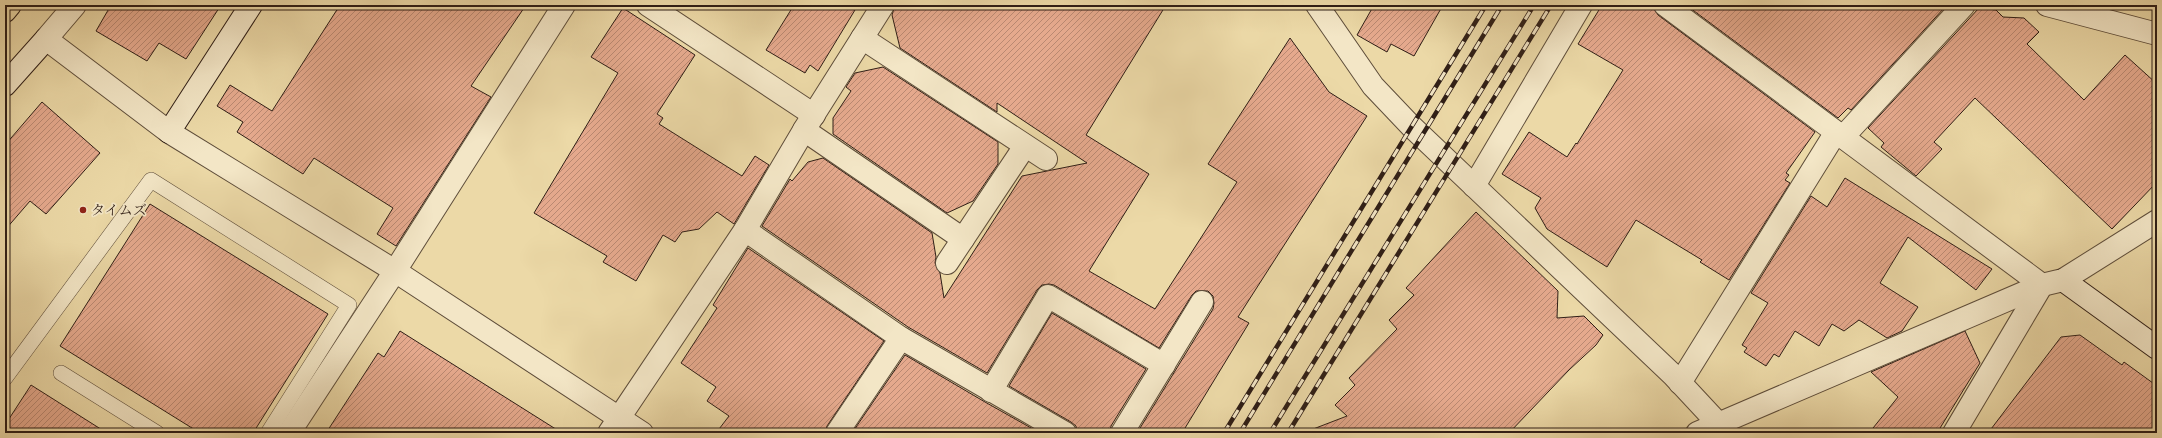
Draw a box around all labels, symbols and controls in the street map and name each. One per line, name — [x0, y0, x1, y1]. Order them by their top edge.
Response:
place label: タイムズ — [91, 202, 147, 220]
marker: タイムズ — [78, 205, 88, 215]

